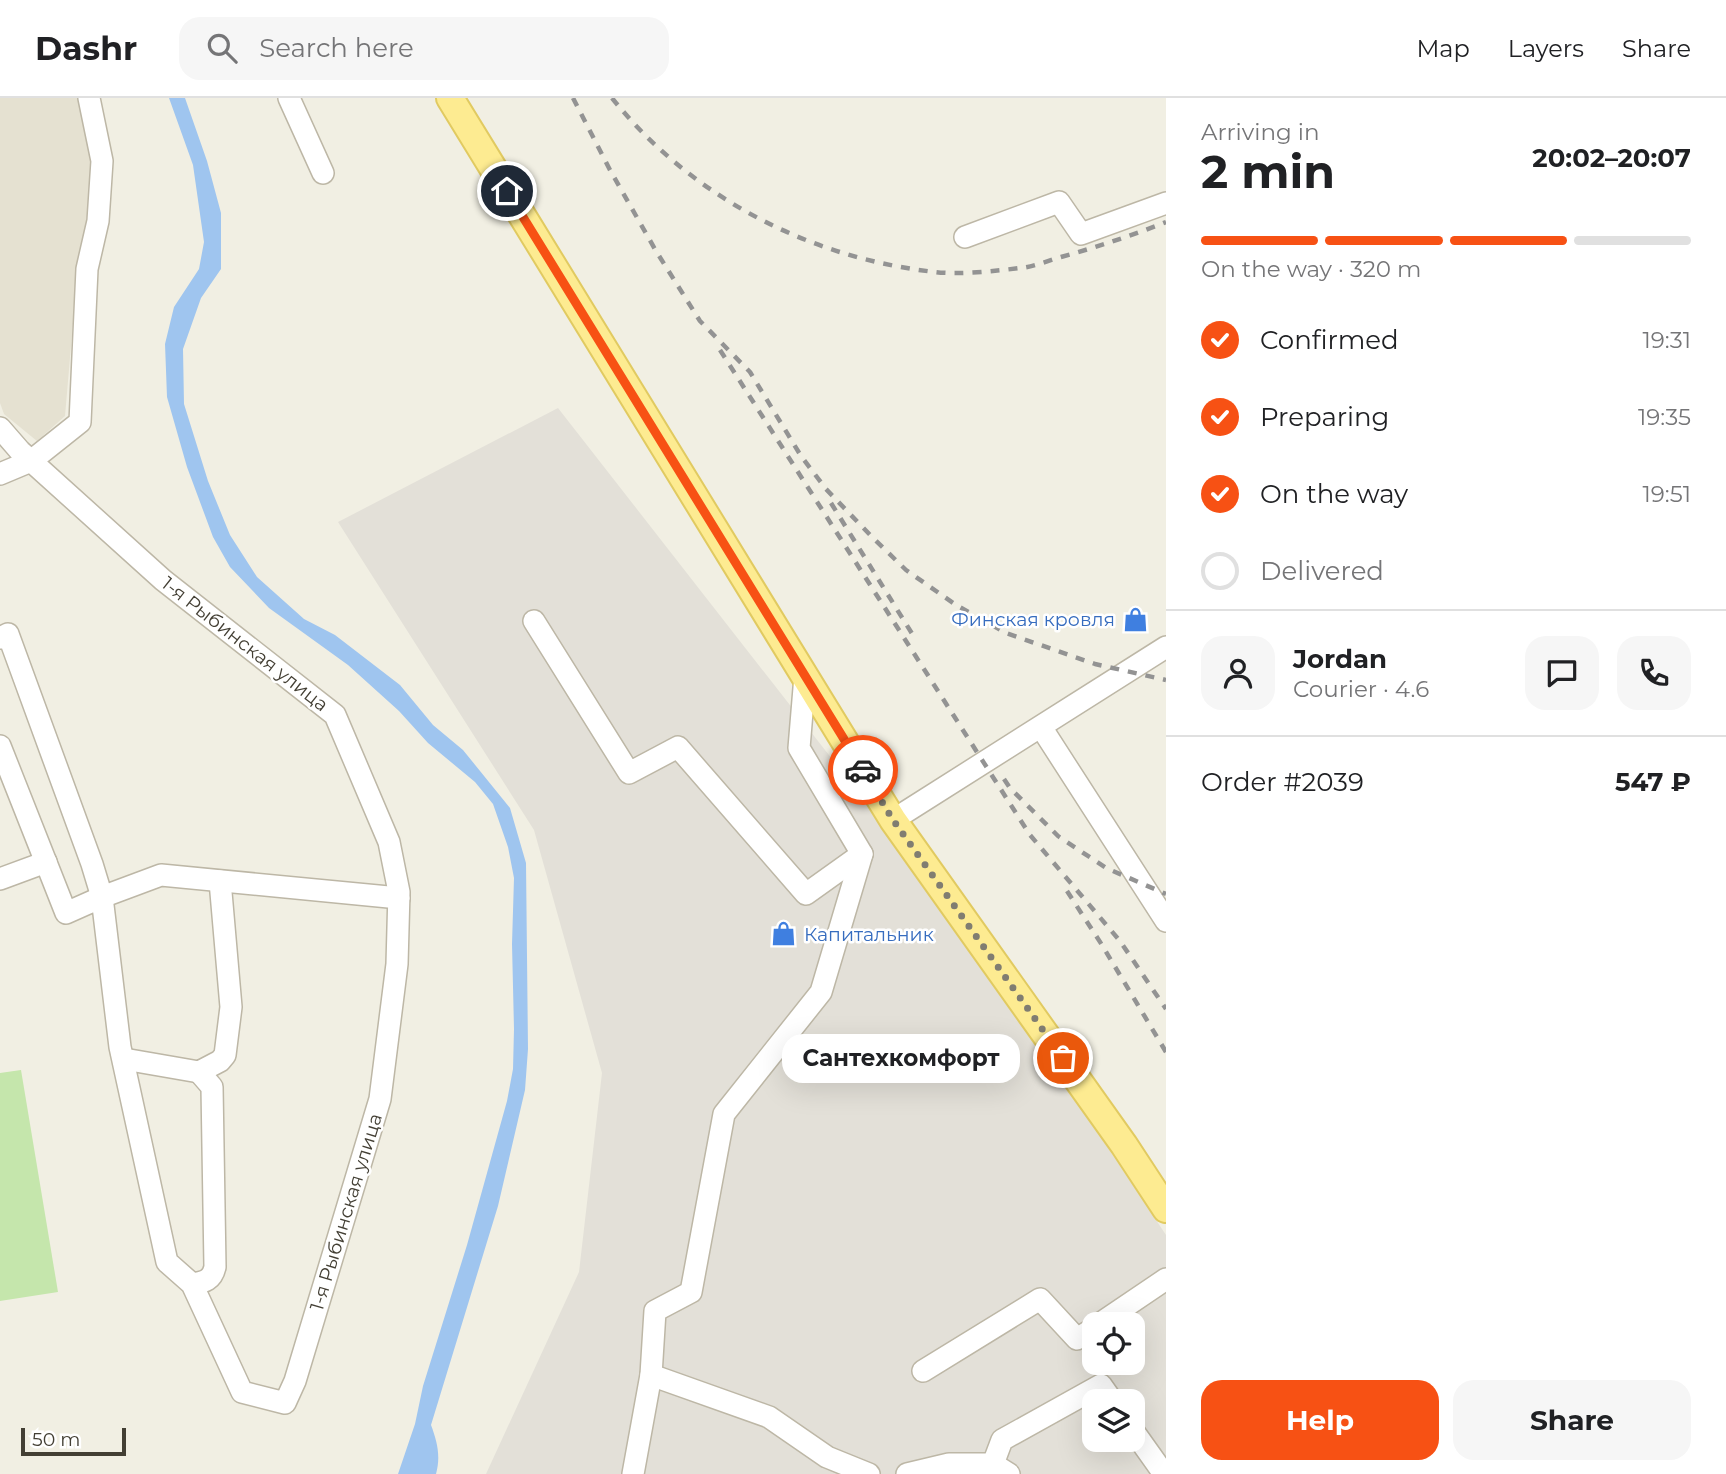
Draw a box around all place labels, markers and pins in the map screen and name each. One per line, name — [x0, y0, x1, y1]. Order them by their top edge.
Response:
pin — [477, 161, 537, 221]
shop icon: Финская кровля — [1121, 605, 1149, 633]
place label: Финская кровля — [951, 608, 1115, 631]
shop icon: Капитальник — [770, 920, 798, 948]
place label: Капитальник — [804, 923, 934, 946]
pin — [1033, 1028, 1093, 1088]
callout: Сантехкомфорт — [783, 1034, 1021, 1082]

